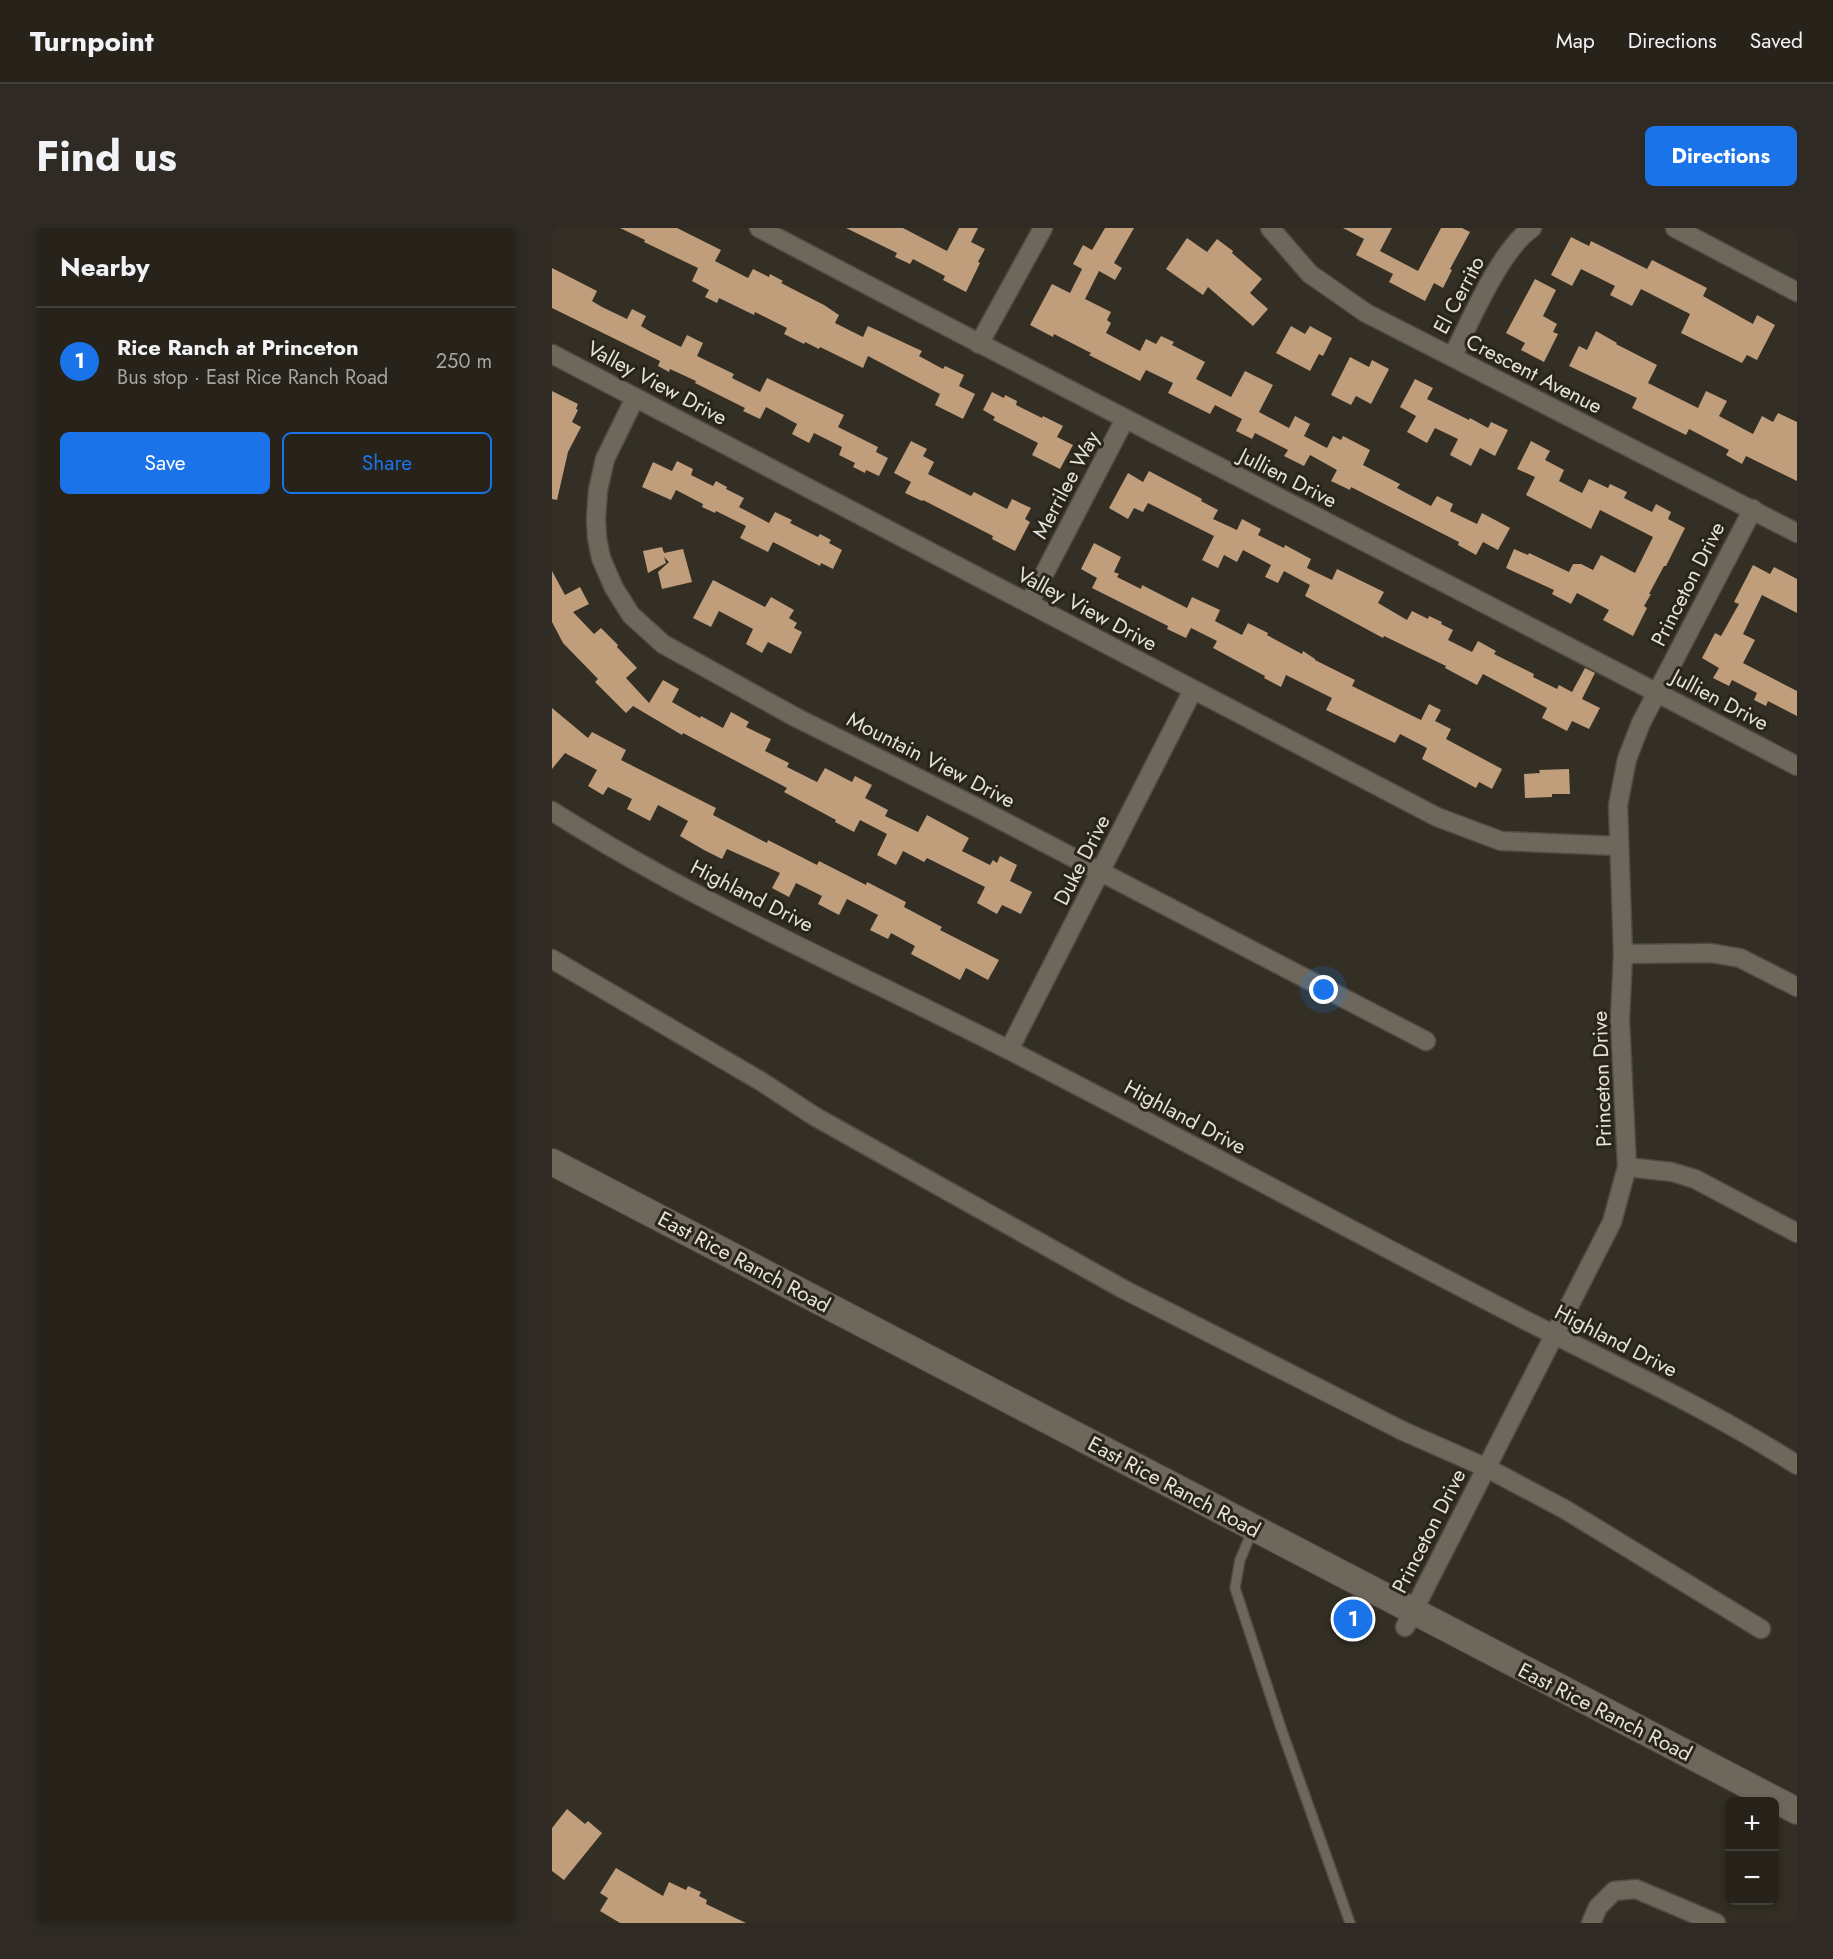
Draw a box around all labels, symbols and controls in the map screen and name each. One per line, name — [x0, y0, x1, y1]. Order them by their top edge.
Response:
text: Turnpoint — [30, 21, 154, 62]
text: Map — [1556, 26, 1595, 56]
text: Directions — [1628, 26, 1717, 56]
text: Saved — [1750, 26, 1803, 56]
text: Find us — [36, 126, 177, 187]
button: Directions — [1645, 126, 1797, 186]
text: Nearby — [60, 248, 149, 286]
street label: El Cerrito — [1426, 251, 1492, 339]
street label: Crescent Avenue — [1461, 327, 1607, 421]
text: Rice Ranch at Princeton — [117, 331, 359, 363]
street label: Valley View Drive — [582, 333, 732, 433]
text: 1 — [74, 347, 85, 376]
text: 250 m — [436, 347, 492, 376]
text: Bus stop · East Rice Ranch Road — [117, 363, 388, 392]
street label: Merrilee Way — [1025, 425, 1107, 544]
button: Save — [60, 432, 270, 494]
button: Share — [282, 432, 492, 494]
street label: Jullien Drive — [1231, 439, 1342, 516]
street label: Princeton Drive — [1644, 516, 1732, 651]
street label: Valley View Drive — [1012, 559, 1162, 659]
street label: Jullien Drive — [1664, 660, 1774, 738]
street label: Mountain View Drive — [842, 705, 1021, 816]
street label: Duke Drive — [1046, 809, 1118, 910]
street label: Highland Drive — [685, 852, 819, 940]
your location — [1309, 975, 1338, 1004]
street label: Princeton Drive — [1585, 1010, 1619, 1148]
street label: Highland Drive — [1119, 1072, 1252, 1162]
street label: East Rice Ranch Road — [652, 1204, 836, 1320]
street label: Highland Drive — [1549, 1297, 1683, 1385]
street label: East Rice Ranch Road — [1082, 1429, 1266, 1545]
street label: Princeton Drive — [1385, 1463, 1473, 1598]
pin: 1 — [1334, 1596, 1372, 1642]
street label: East Rice Ranch Road — [1513, 1655, 1697, 1769]
map controls — [1725, 1797, 1779, 1905]
button: + — [1725, 1797, 1779, 1851]
button: − — [1725, 1851, 1779, 1905]

